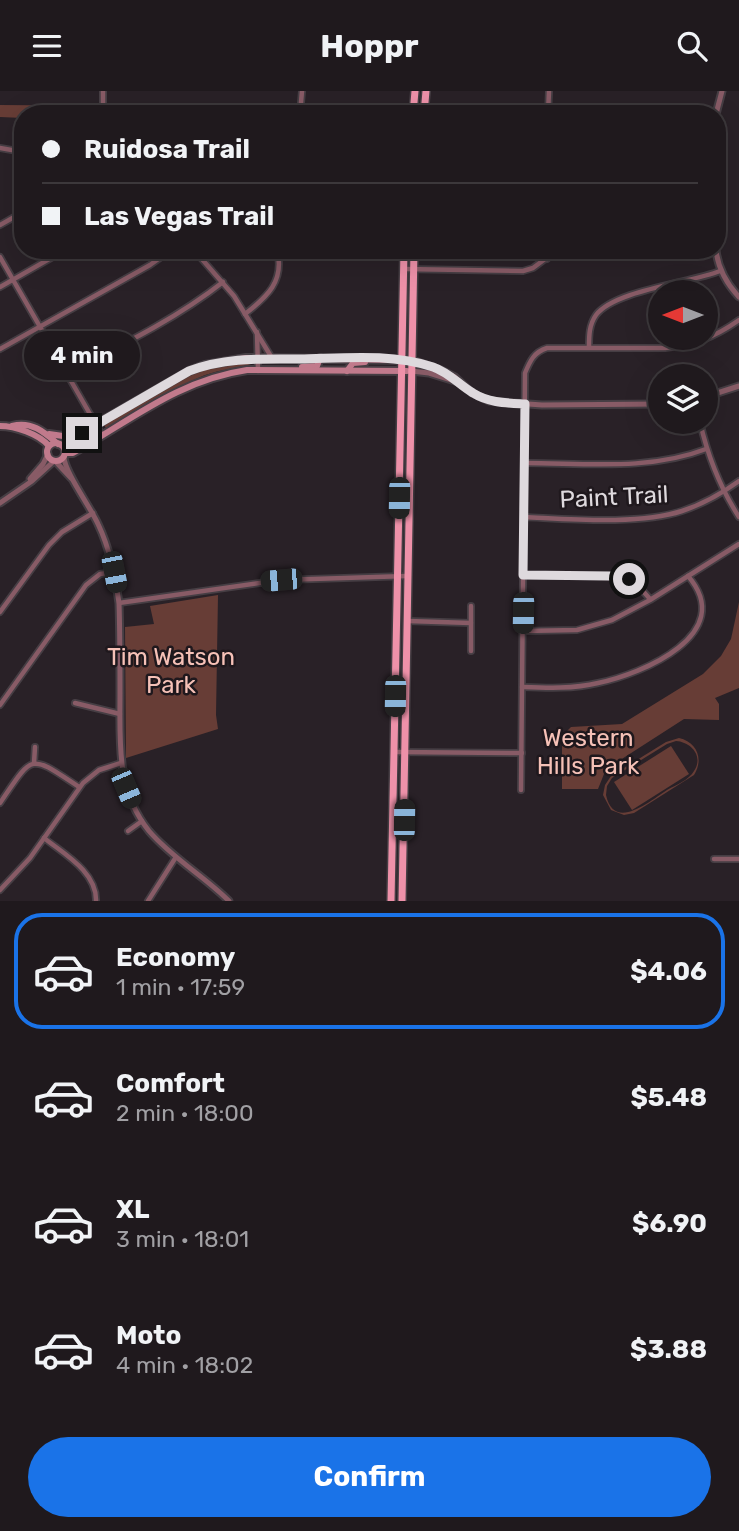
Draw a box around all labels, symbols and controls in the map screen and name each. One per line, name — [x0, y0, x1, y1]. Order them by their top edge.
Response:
icon: menu — [28, 27, 66, 65]
text: Hoppr — [320, 27, 419, 65]
icon: search — [673, 27, 711, 65]
text: Ruidosa Trail — [84, 134, 250, 165]
text: Las Vegas Trail — [84, 201, 274, 232]
north arrow — [648, 280, 718, 350]
map controls — [648, 280, 718, 434]
callout: 4 min — [24, 331, 140, 381]
text: 4 min — [50, 341, 114, 369]
button: layers — [648, 364, 718, 434]
route end — [66, 417, 98, 449]
car — [389, 477, 410, 519]
street label: Paint Trail — [559, 480, 669, 514]
car — [100, 549, 129, 595]
route start — [613, 563, 645, 595]
car — [260, 568, 303, 592]
car — [513, 592, 534, 634]
park label: Tim Watson Park — [107, 643, 235, 699]
car — [385, 675, 406, 717]
park label: Western Hills Park — [537, 724, 640, 780]
car — [109, 765, 144, 811]
car — [394, 799, 415, 841]
icon: car — [32, 940, 95, 1003]
text: Economy — [116, 942, 235, 973]
text: $4.06 — [630, 956, 707, 987]
text: 1 min · 17:59 — [116, 973, 245, 1001]
icon: car — [32, 1066, 95, 1129]
text: Comfort — [116, 1068, 225, 1099]
text: $5.48 — [630, 1082, 707, 1113]
text: 2 min · 18:00 — [116, 1099, 254, 1127]
icon: car — [32, 1192, 95, 1255]
text: XL — [116, 1194, 149, 1225]
text: $6.90 — [632, 1208, 707, 1239]
text: 3 min · 18:01 — [116, 1225, 249, 1253]
icon: car — [32, 1318, 95, 1381]
text: Moto — [116, 1320, 181, 1351]
text: $3.88 — [630, 1334, 707, 1365]
text: 4 min · 18:02 — [116, 1351, 253, 1379]
button: Confirm — [28, 1437, 711, 1517]

